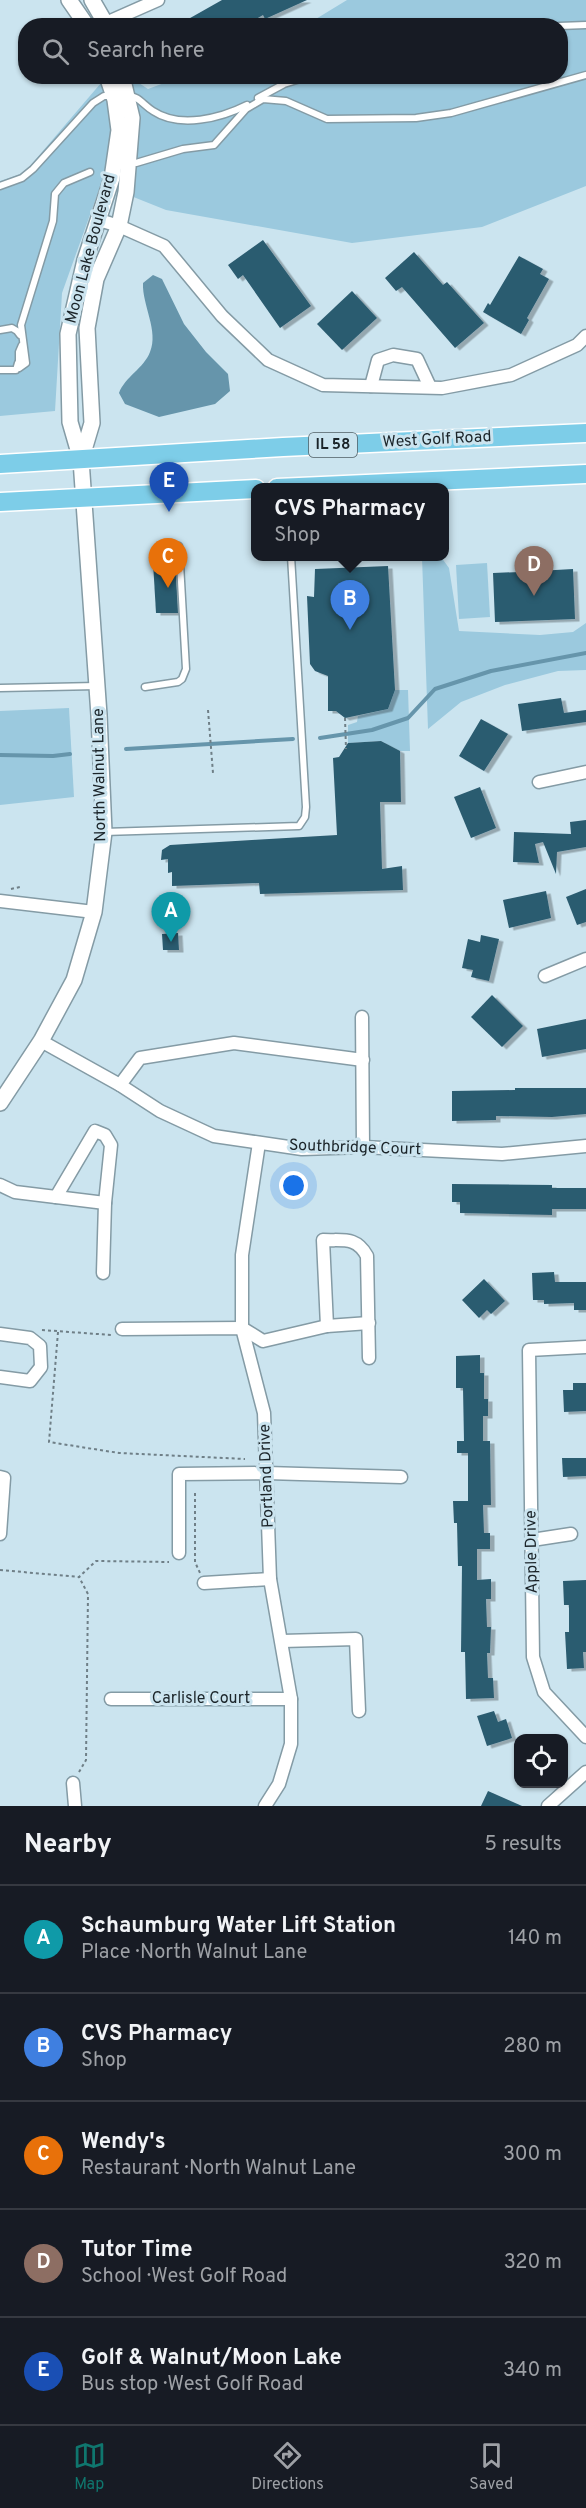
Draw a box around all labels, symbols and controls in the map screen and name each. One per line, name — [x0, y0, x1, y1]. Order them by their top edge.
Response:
search box — [18, 18, 568, 84]
icon: search — [39, 35, 72, 68]
text: Search here — [87, 38, 205, 65]
street label: Moon Lake Boulevard — [61, 172, 121, 326]
street label: West Golf Road — [382, 427, 492, 453]
road number: IL 58 — [309, 433, 357, 457]
pin: E — [150, 462, 188, 512]
popup — [251, 483, 449, 561]
text: CVS Pharmacy — [274, 496, 426, 523]
text: Shop — [274, 523, 320, 549]
pin: C — [148, 538, 188, 588]
pin: D — [514, 546, 554, 596]
pin: B — [330, 580, 370, 630]
street label: North Walnut Lane — [89, 708, 111, 842]
pin: A — [152, 892, 190, 942]
street label: Southbridge Court — [289, 1136, 421, 1160]
your location — [279, 1171, 308, 1200]
street label: Portland Drive — [255, 1424, 279, 1528]
street label: Apple Drive — [521, 1510, 543, 1594]
street label: Carlisle Court — [152, 1689, 250, 1709]
map controls — [514, 1734, 568, 1788]
button: locate — [514, 1734, 568, 1788]
text: Nearby — [24, 1829, 112, 1862]
text: 5 results — [485, 1832, 562, 1858]
text: Schaumburg Water Lift Station — [81, 1913, 396, 1940]
text: A — [36, 1926, 51, 1952]
text: 140 m — [508, 1926, 562, 1952]
text: Place · North Walnut Lane — [81, 1940, 307, 1966]
text: CVS Pharmacy — [81, 2021, 232, 2048]
text: B — [37, 2034, 50, 2060]
text: 280 m — [503, 2034, 562, 2060]
text: Shop — [81, 2048, 127, 2074]
text: Wendy's — [81, 2129, 166, 2156]
text: C — [37, 2142, 50, 2168]
text: 300 m — [503, 2142, 562, 2168]
text: Restaurant · North Walnut Lane — [81, 2156, 356, 2182]
text: Tutor Time — [81, 2237, 192, 2264]
text: D — [36, 2250, 51, 2276]
text: 320 m — [504, 2250, 562, 2276]
text: School · West Golf Road — [81, 2264, 287, 2290]
text: Golf & Walnut/Moon Lake — [81, 2345, 342, 2372]
text: E — [37, 2358, 50, 2384]
text: 340 m — [503, 2358, 562, 2384]
text: Bus stop · West Golf Road — [81, 2372, 304, 2398]
tab: Map — [73, 2439, 106, 2495]
tab: Directions — [251, 2439, 324, 2495]
tab: Saved — [469, 2439, 513, 2495]

